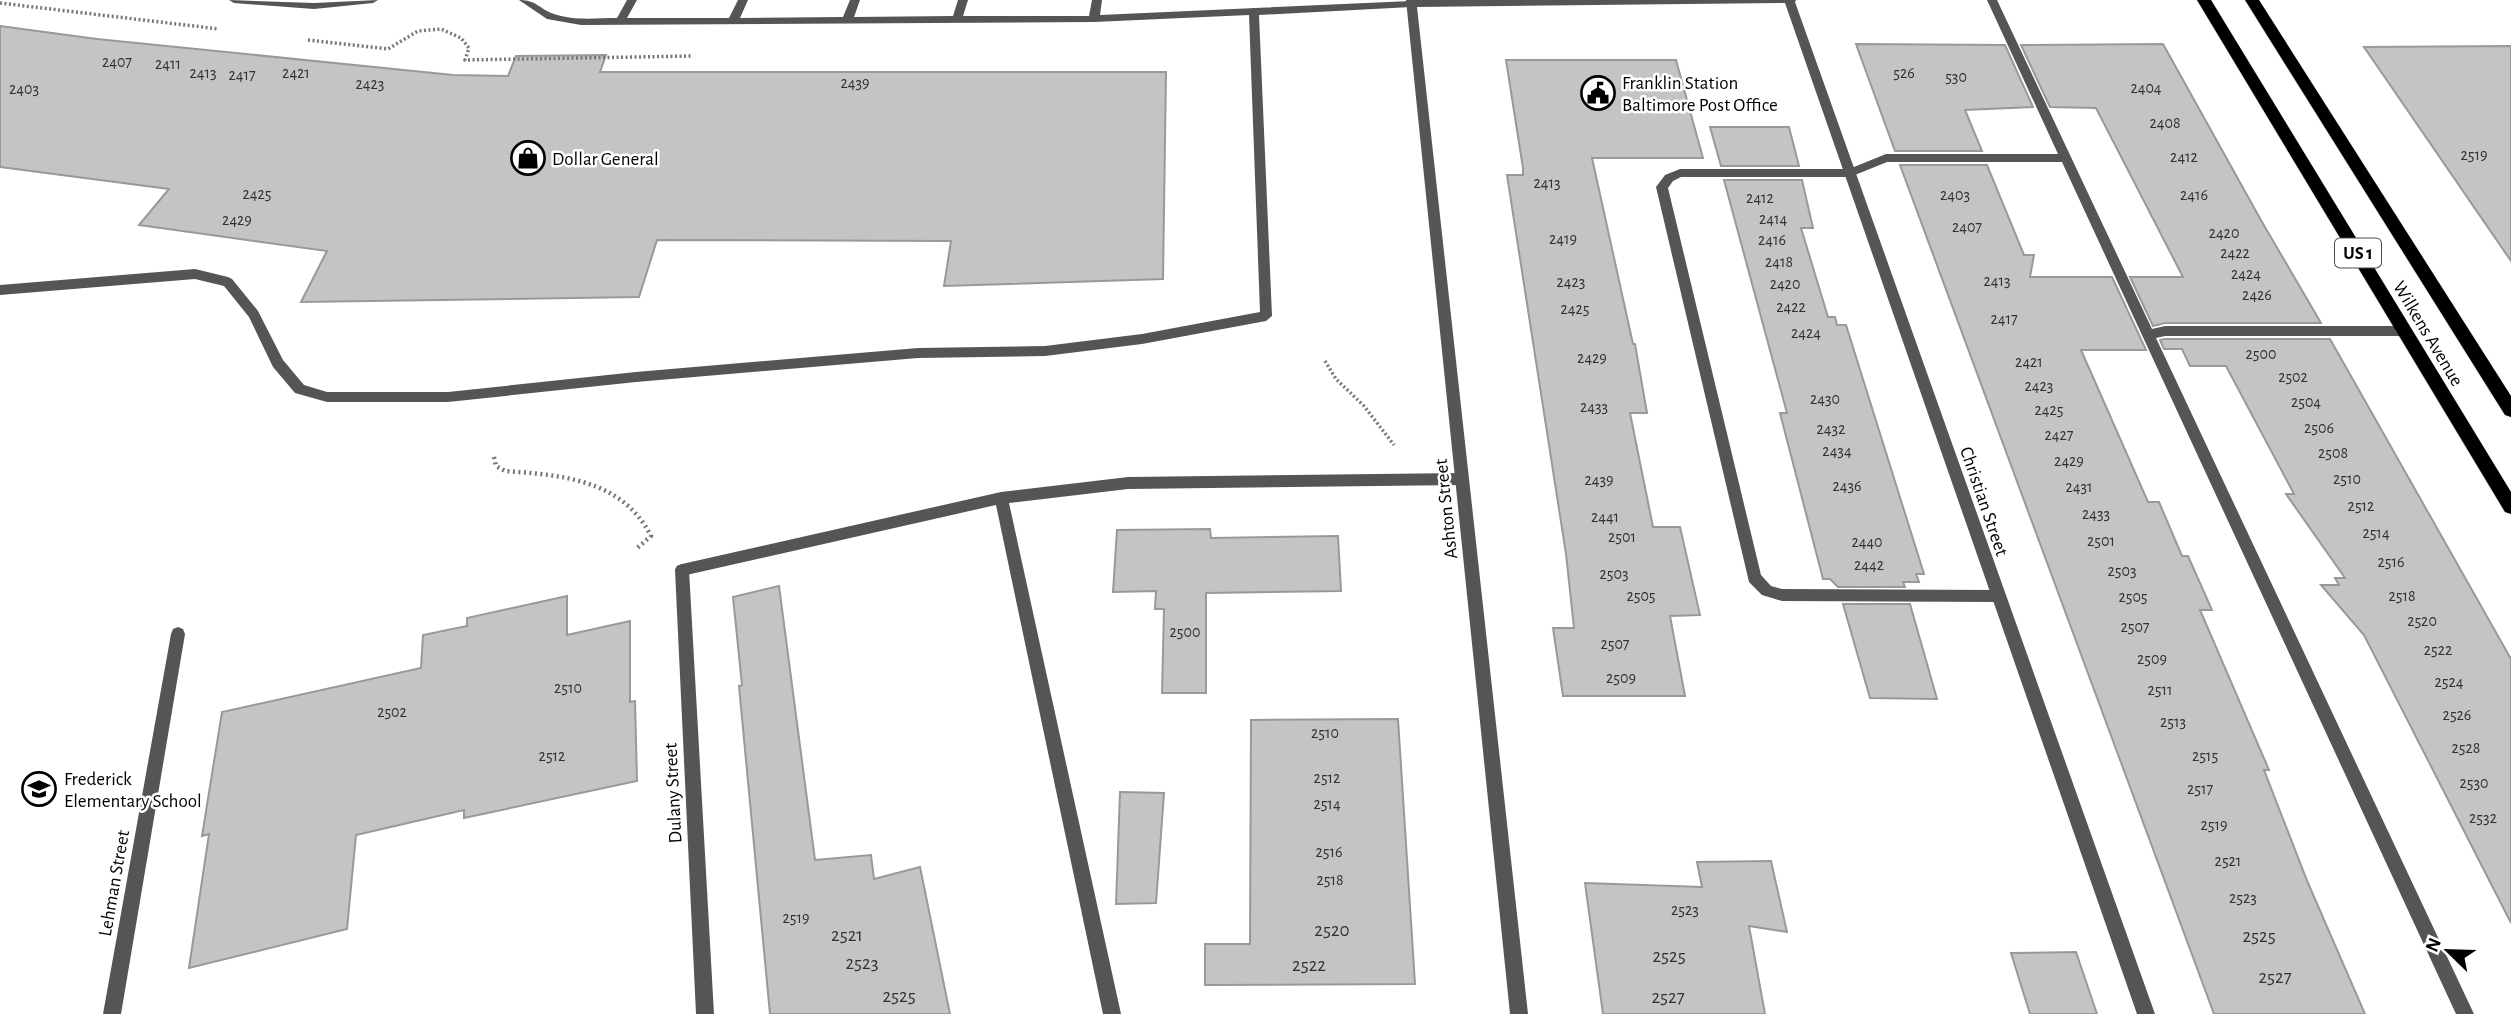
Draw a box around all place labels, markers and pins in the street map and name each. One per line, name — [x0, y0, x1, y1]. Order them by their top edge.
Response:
public building icon: Franklin Station Baltimore Post Office — [1579, 74, 1617, 112]
place label: Franklin Station Baltimore Post Office — [1622, 74, 1778, 115]
shop icon: Dollar General — [509, 139, 547, 177]
place label: Dollar General — [552, 150, 659, 169]
school or university icon: Frederick Elementary School — [20, 770, 58, 808]
place label: Frederick Elementary School — [64, 770, 202, 811]

